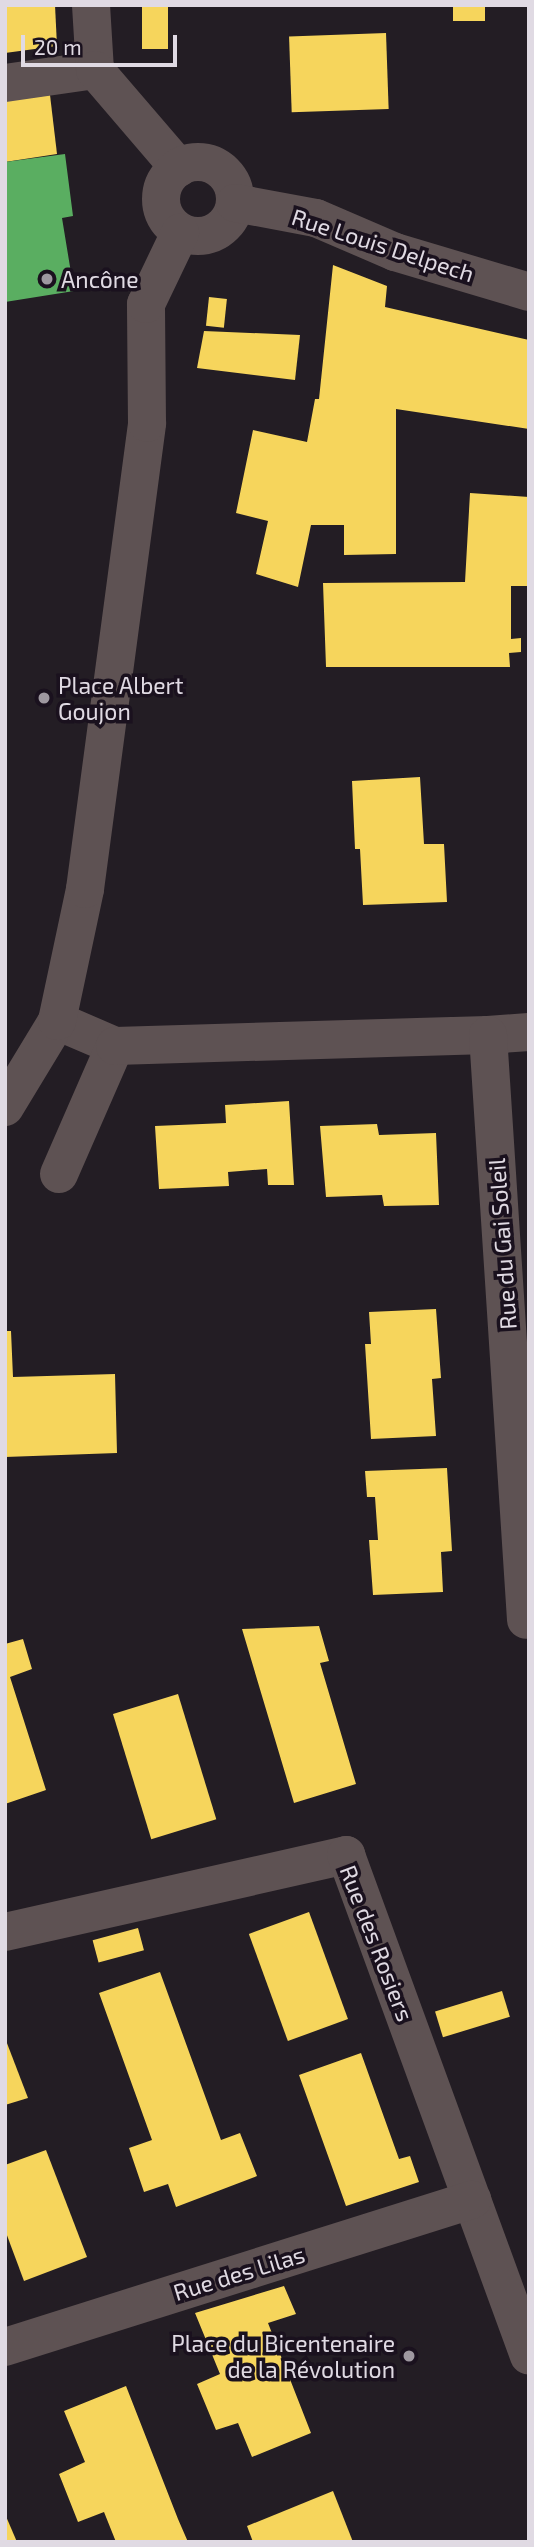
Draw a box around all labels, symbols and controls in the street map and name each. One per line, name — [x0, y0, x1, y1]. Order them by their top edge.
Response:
scale bar — [24, 21, 180, 65]
text: 20 m — [34, 34, 82, 59]
street label: Rue Louis Delpech — [288, 203, 478, 287]
place label: Ancône — [61, 265, 139, 293]
marker: Ancône — [39, 271, 55, 287]
place label: Place Albert Goujon — [58, 671, 184, 725]
marker: Place Albert Goujon — [36, 690, 52, 706]
street label: Rue du Gai Soleil — [482, 1157, 522, 1331]
street label: Rue des Rosiers — [335, 1861, 419, 2025]
street label: Rue des Lilas — [170, 2240, 308, 2306]
place label: Place du Bicentenaire de la Révolution — [171, 2329, 395, 2383]
marker: Place du Bicentenaire de la Révolution — [401, 2348, 417, 2364]

